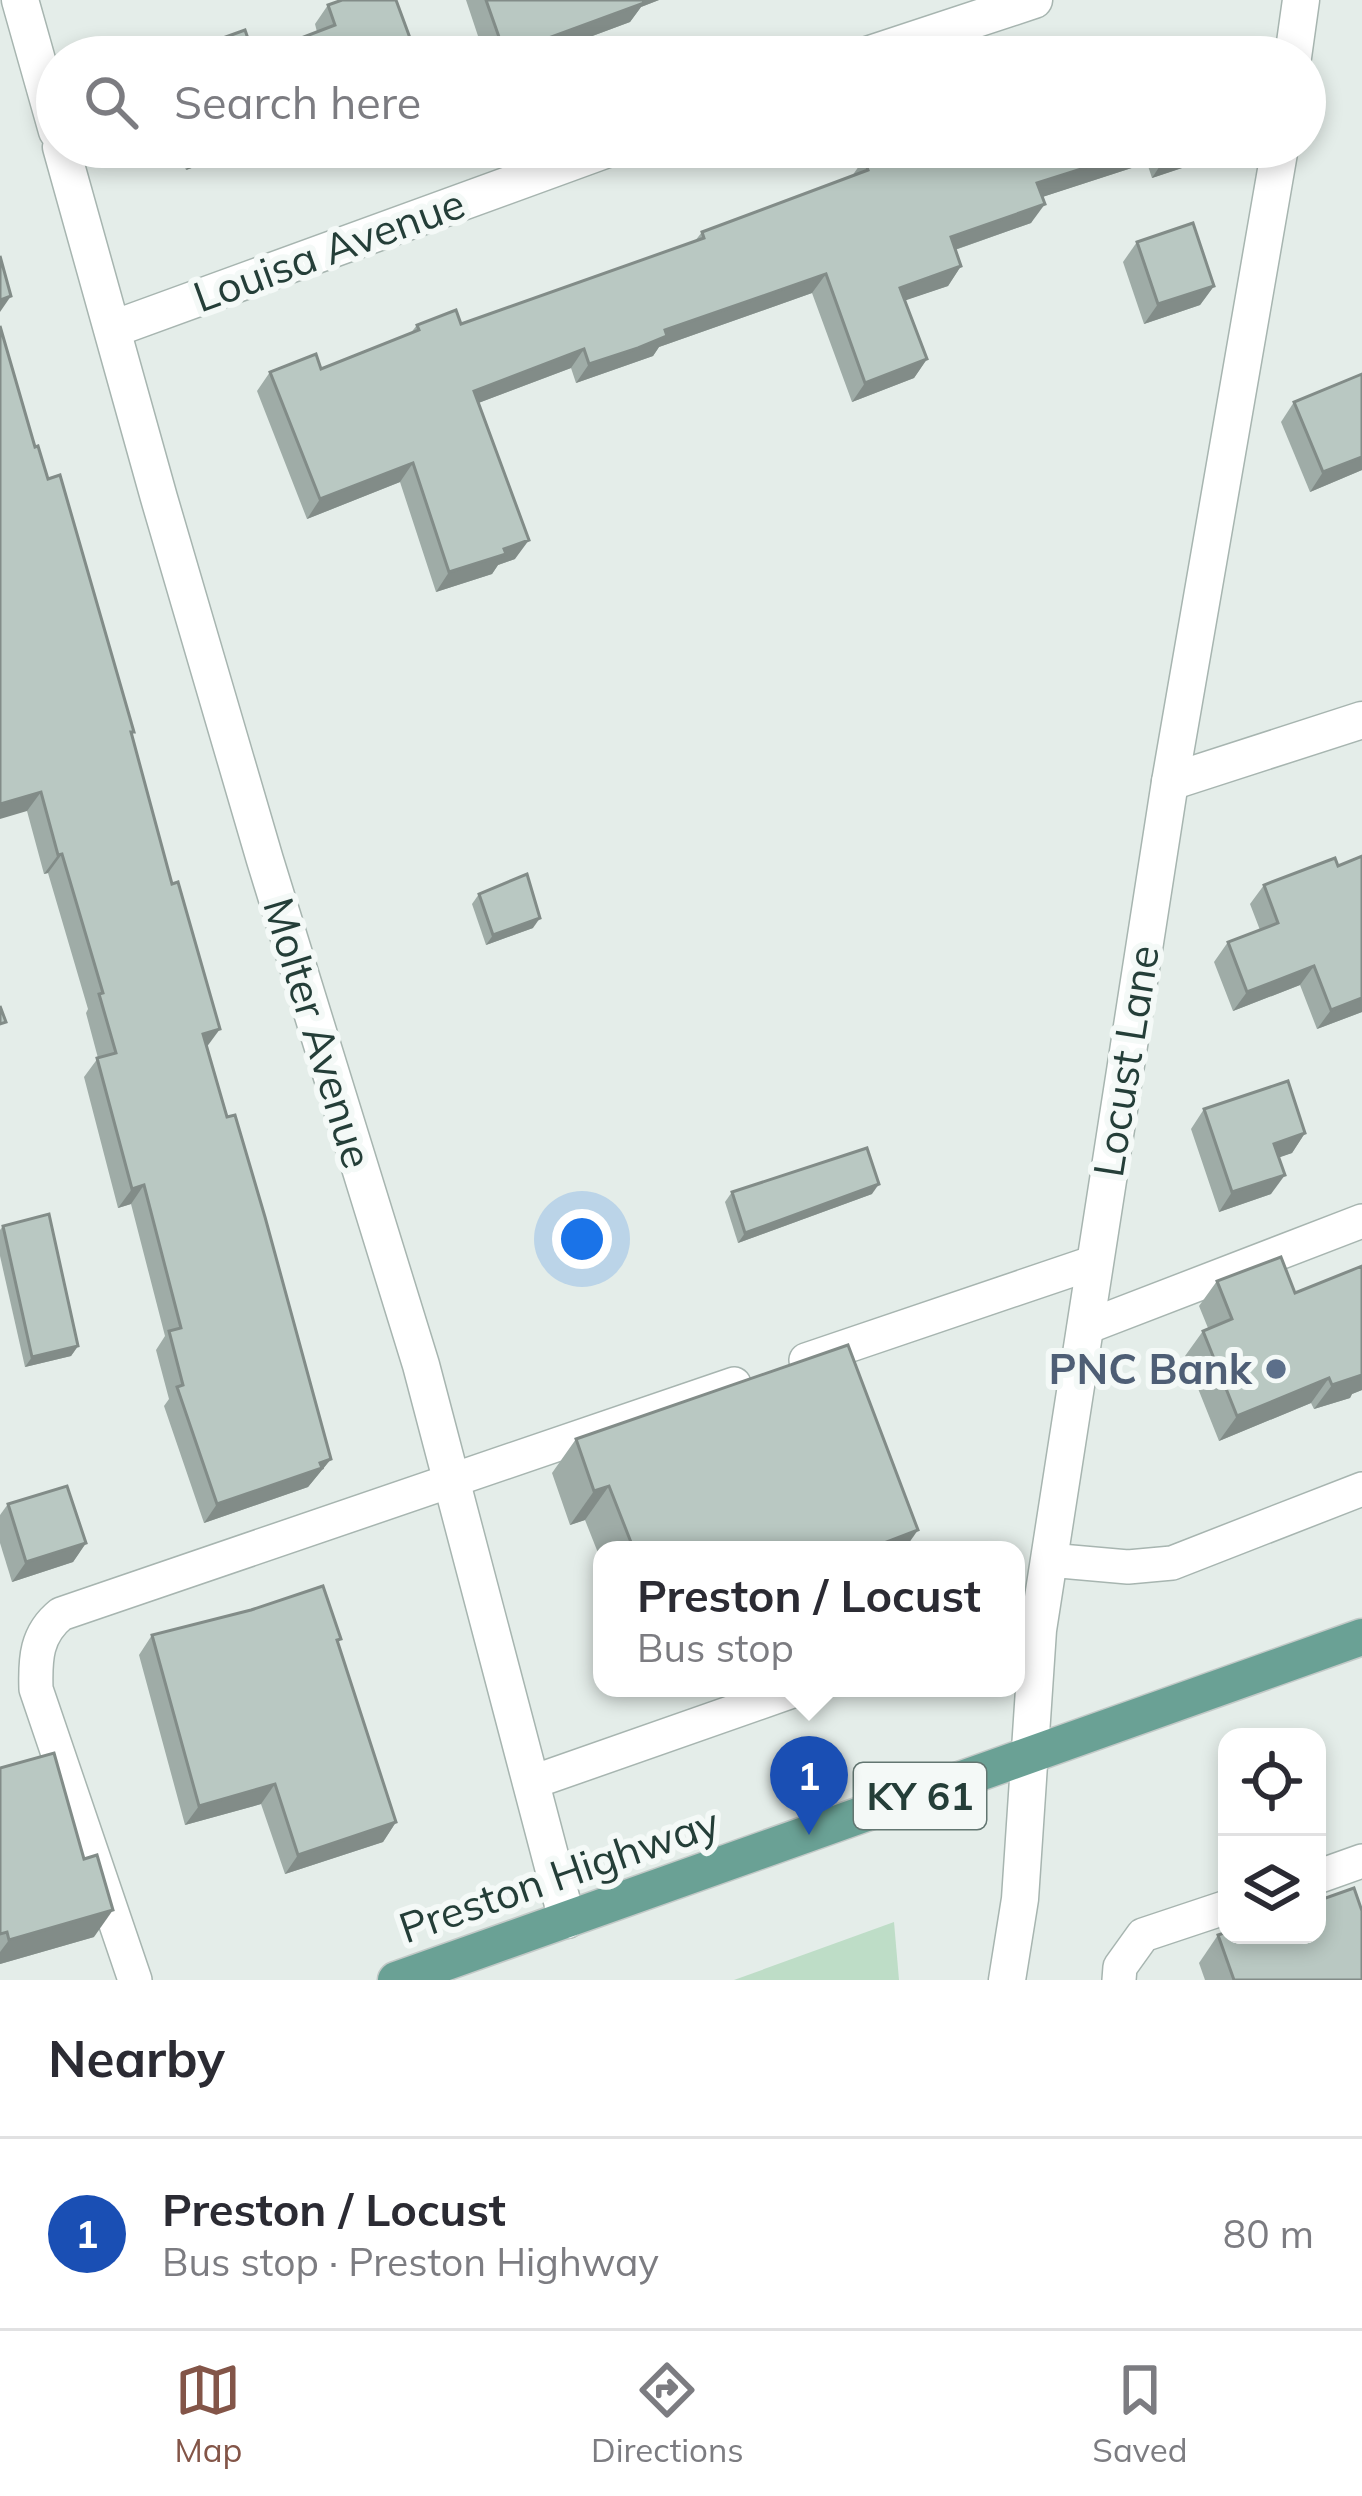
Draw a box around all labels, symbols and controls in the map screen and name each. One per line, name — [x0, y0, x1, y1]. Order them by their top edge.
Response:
search box — [36, 36, 1326, 168]
icon: search — [78, 69, 144, 135]
text: Search here — [174, 74, 421, 130]
street label: Louisa Avenue — [186, 176, 471, 323]
street label: Molter Avenue — [252, 891, 385, 1174]
street label: Locust Lane — [1081, 941, 1170, 1180]
your location — [552, 1209, 612, 1269]
place label: PNC Bank — [1049, 1342, 1253, 1395]
marker: PNC Bank — [1263, 1356, 1289, 1382]
popup — [593, 1541, 1025, 1697]
text: Preston / Locust — [637, 1567, 981, 1623]
text: Bus stop — [637, 1623, 794, 1672]
map controls — [1218, 1728, 1326, 1944]
button: locate — [1218, 1728, 1326, 1836]
pin: 1 — [770, 1736, 848, 1835]
road number: KY 61 — [854, 1763, 986, 1829]
street label: Preston Highway — [392, 1795, 726, 1954]
button: layers — [1218, 1836, 1326, 1944]
text: Nearby — [48, 2026, 225, 2090]
text: Preston / Locust — [162, 2181, 506, 2237]
text: 1 — [75, 2209, 99, 2258]
text: 80 m — [1223, 2209, 1314, 2258]
text: Bus stop · Preston Highway — [162, 2237, 659, 2286]
tab: Map — [174, 2357, 242, 2470]
tab: Directions — [591, 2357, 744, 2470]
tab: Saved — [1092, 2357, 1188, 2470]

